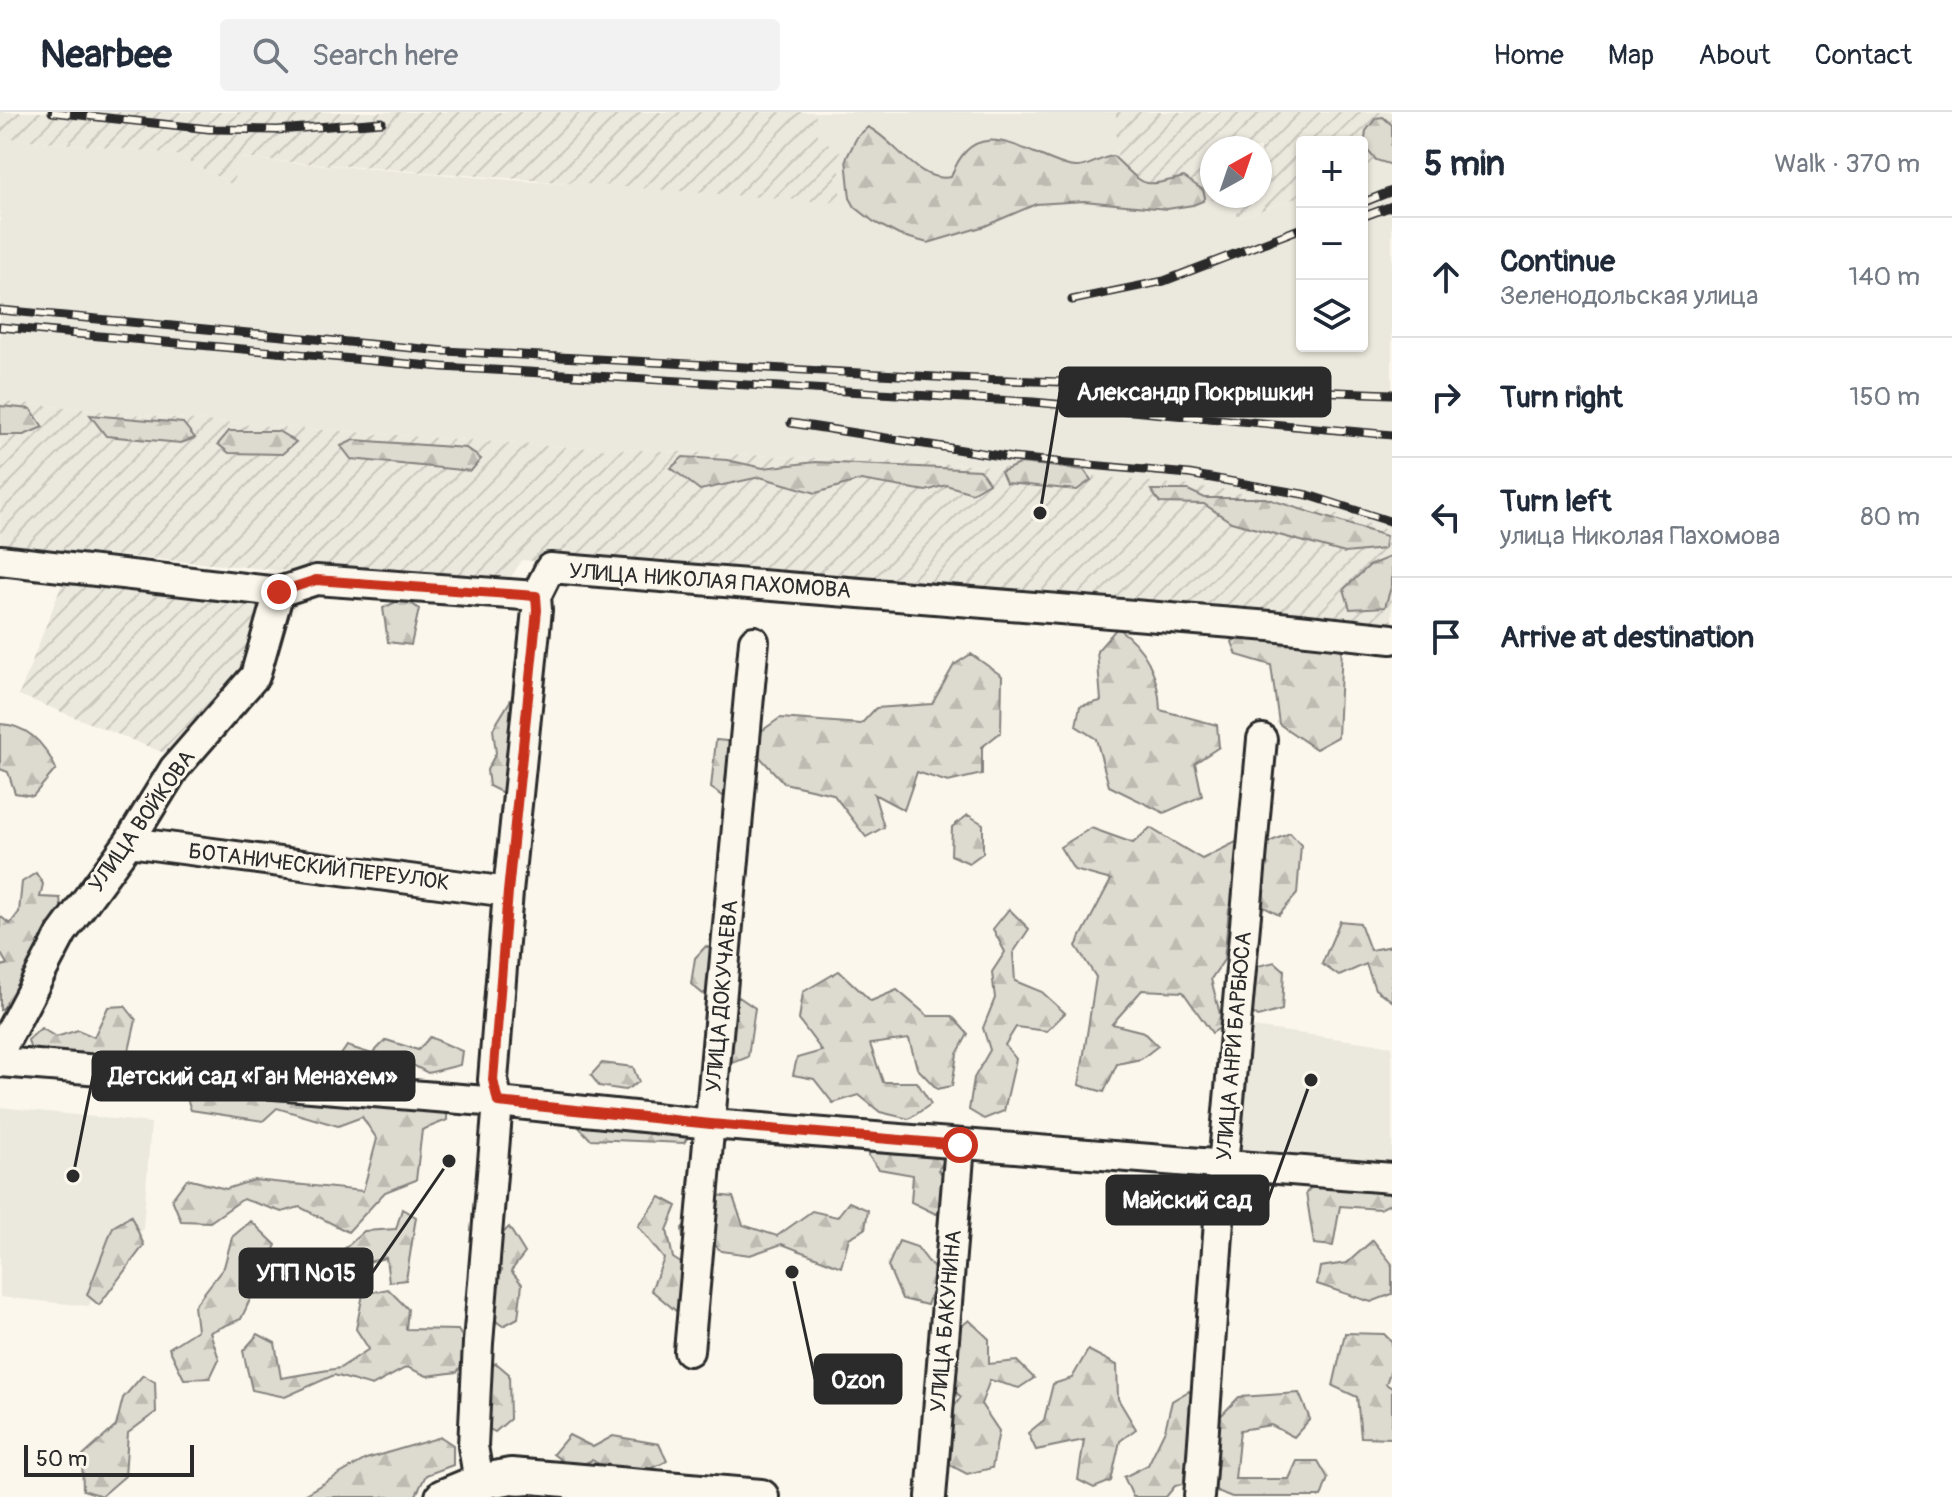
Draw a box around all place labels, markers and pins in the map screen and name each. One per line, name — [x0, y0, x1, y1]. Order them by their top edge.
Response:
callout: Александр Покрышкин — [1060, 368, 1330, 416]
callout: Детский сад «Ган Менахем» — [93, 1052, 414, 1100]
callout: Майский сад — [1107, 1176, 1268, 1224]
callout: УПП №15 — [240, 1249, 372, 1297]
callout: Ozon — [815, 1355, 901, 1403]

